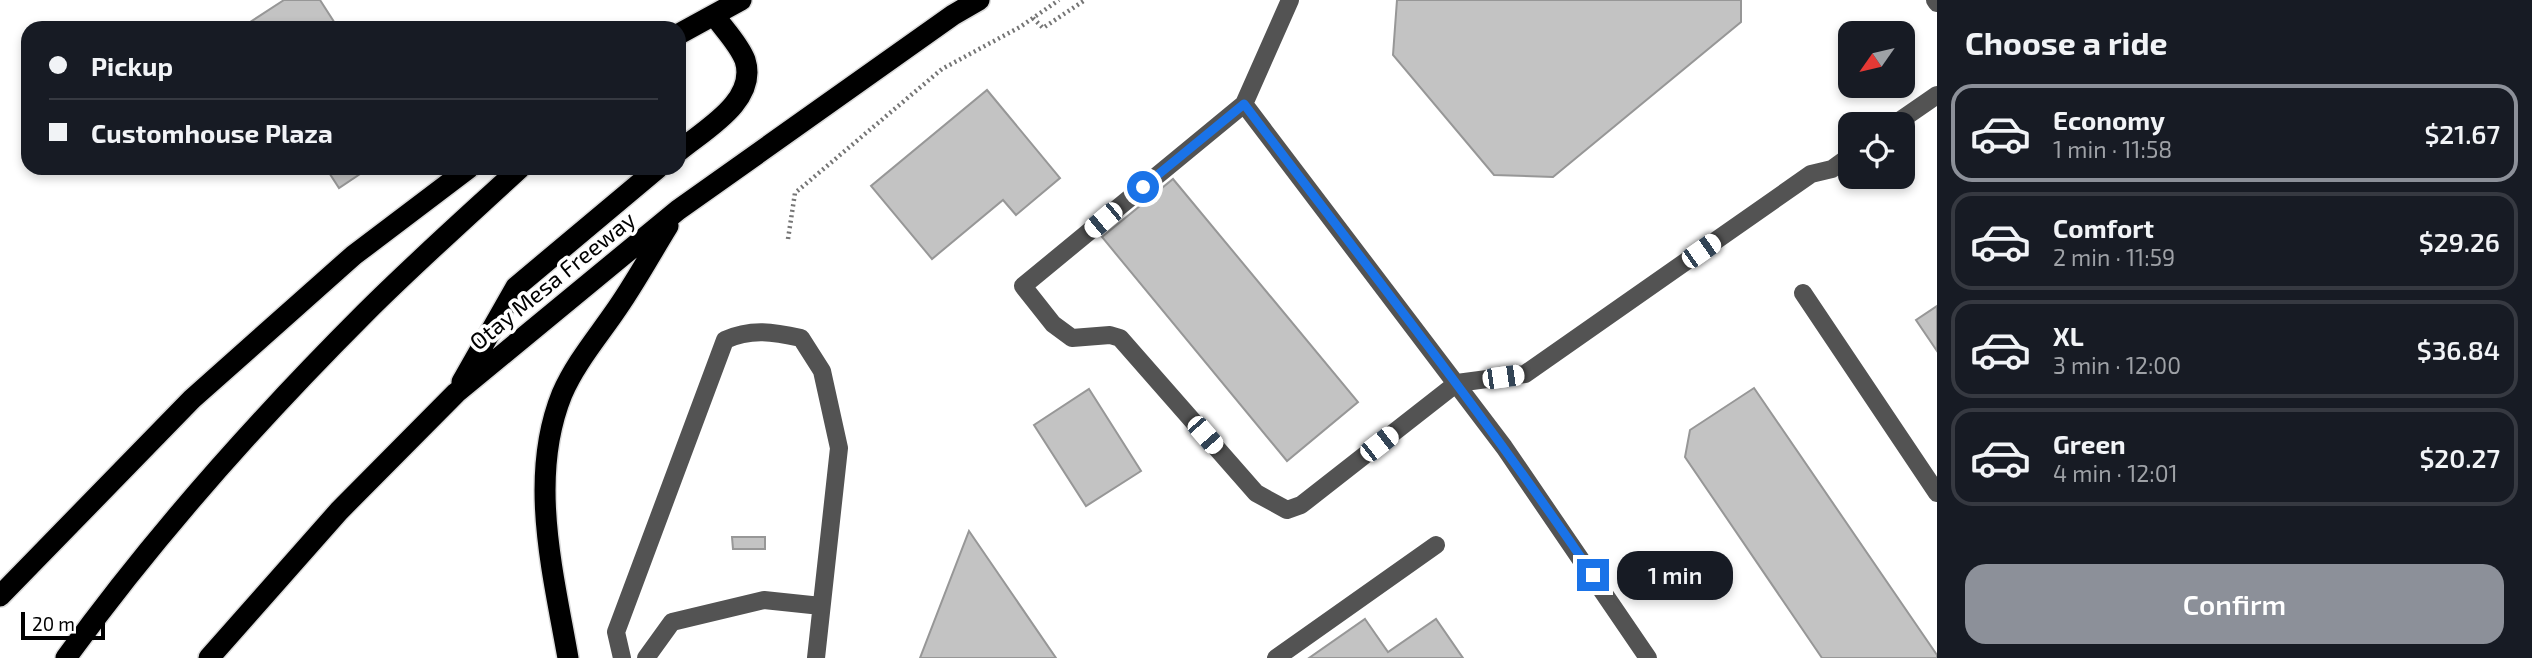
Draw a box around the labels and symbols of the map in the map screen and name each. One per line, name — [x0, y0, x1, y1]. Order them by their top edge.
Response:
north arrow — [1838, 21, 1914, 98]
route start — [1127, 171, 1159, 203]
car — [1081, 198, 1126, 242]
street label: Otay Mesa Freeway — [464, 205, 640, 355]
car — [1678, 230, 1725, 272]
car — [1481, 364, 1526, 390]
car — [1184, 412, 1227, 458]
car — [1356, 423, 1403, 465]
callout: 1 min — [1618, 550, 1733, 600]
route end — [1577, 559, 1609, 591]
scale bar — [21, 609, 105, 641]

